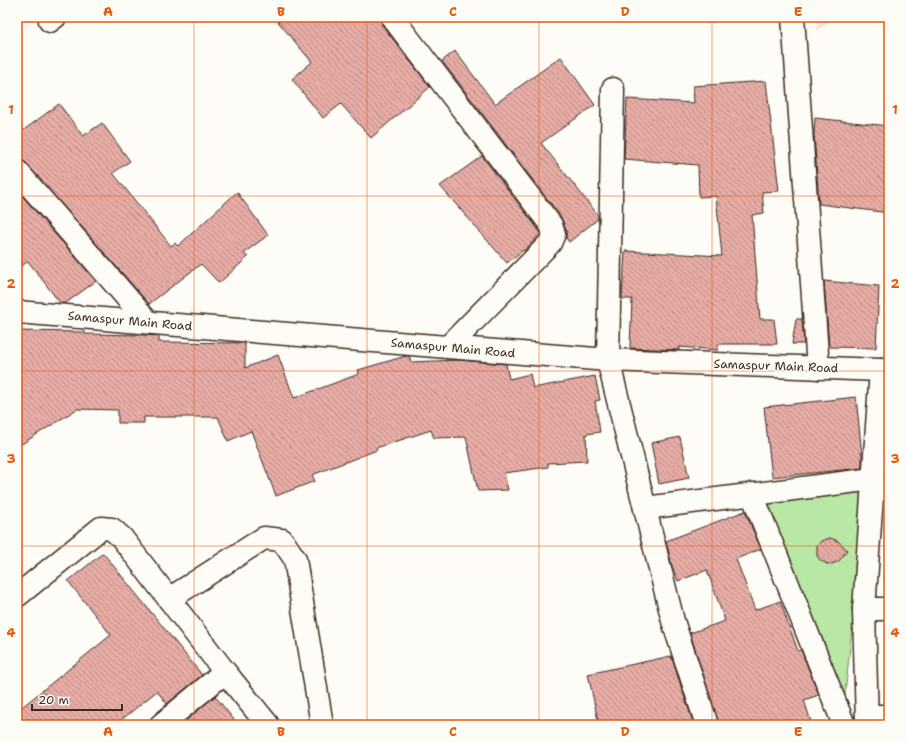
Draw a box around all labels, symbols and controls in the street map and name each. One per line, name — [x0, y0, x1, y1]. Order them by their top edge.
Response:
text: A — [103, 3, 113, 20]
text: B — [277, 3, 285, 20]
text: C — [449, 3, 457, 20]
text: D — [620, 3, 630, 20]
text: E — [794, 3, 803, 20]
text: 1 — [8, 101, 14, 118]
text: 1 — [892, 101, 898, 118]
text: 2 — [6, 275, 16, 292]
text: 2 — [890, 275, 900, 292]
street label: Samaspur Main Road — [67, 308, 193, 334]
street label: Samaspur Main Road — [390, 335, 516, 361]
street label: Samaspur Main Road — [713, 356, 839, 376]
text: 3 — [6, 450, 16, 467]
text: 3 — [890, 450, 900, 467]
text: 4 — [6, 624, 16, 641]
text: 4 — [890, 624, 900, 641]
scale bar — [32, 686, 122, 712]
text: 20 m — [38, 692, 69, 708]
text: A — [103, 723, 113, 740]
text: B — [277, 723, 285, 740]
text: C — [449, 723, 457, 740]
text: D — [620, 723, 630, 740]
text: E — [794, 723, 803, 740]

